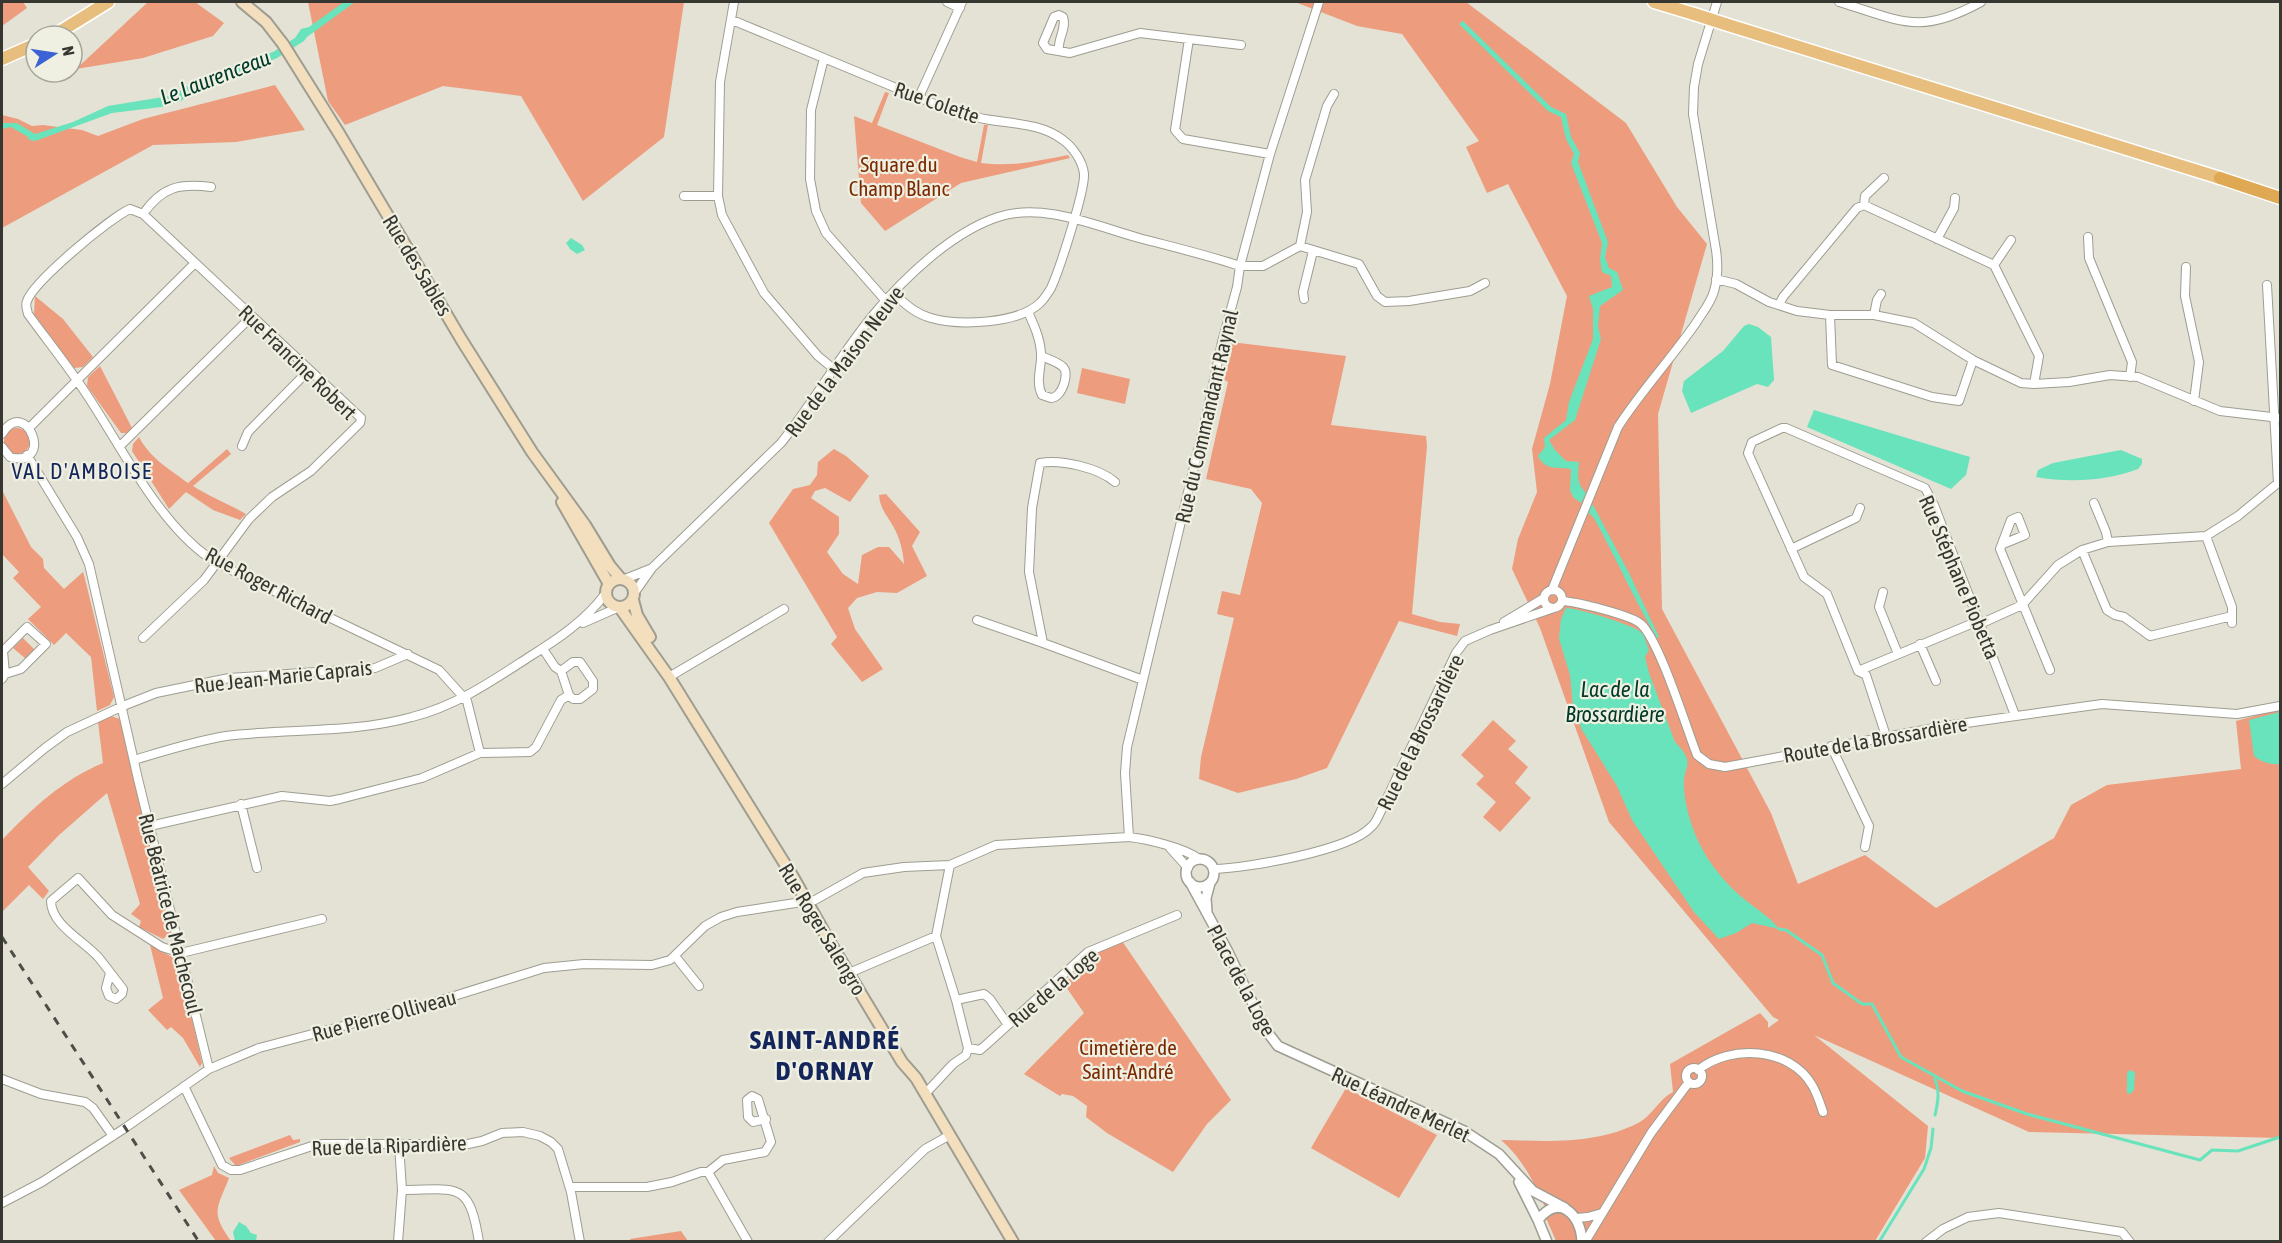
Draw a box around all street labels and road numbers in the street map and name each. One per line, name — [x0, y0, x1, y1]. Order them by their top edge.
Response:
street label: Rue Colette — [891, 76, 983, 128]
street label: Rue des Sables — [378, 210, 458, 320]
street label: Rue de la Maison Neuve — [779, 281, 909, 441]
street label: Rue Francine Robert — [234, 300, 362, 424]
street label: Rue du Commandant Raynal — [1170, 306, 1242, 525]
street label: Rue Stéphane Piobetta — [1915, 491, 2005, 663]
street label: Rue Roger Richard — [202, 542, 336, 628]
street label: Rue de la Brossardière — [1372, 650, 1468, 814]
street label: Rue Jean-Marie Caprais — [193, 655, 373, 697]
street label: Route de la Brossardière — [1781, 711, 1969, 767]
street label: Rue Béatrice de Machecoul — [134, 811, 208, 1018]
street label: Rue Roger Salengro — [774, 859, 872, 999]
street label: Place de la Loge — [1203, 920, 1281, 1040]
street label: Rue de la Loge — [1003, 943, 1103, 1031]
street label: Rue Pierre Olliveau — [309, 984, 459, 1046]
street label: Rue Léandre Merlet — [1328, 1061, 1474, 1147]
street label: Rue de la Ripardière — [311, 1130, 467, 1160]

